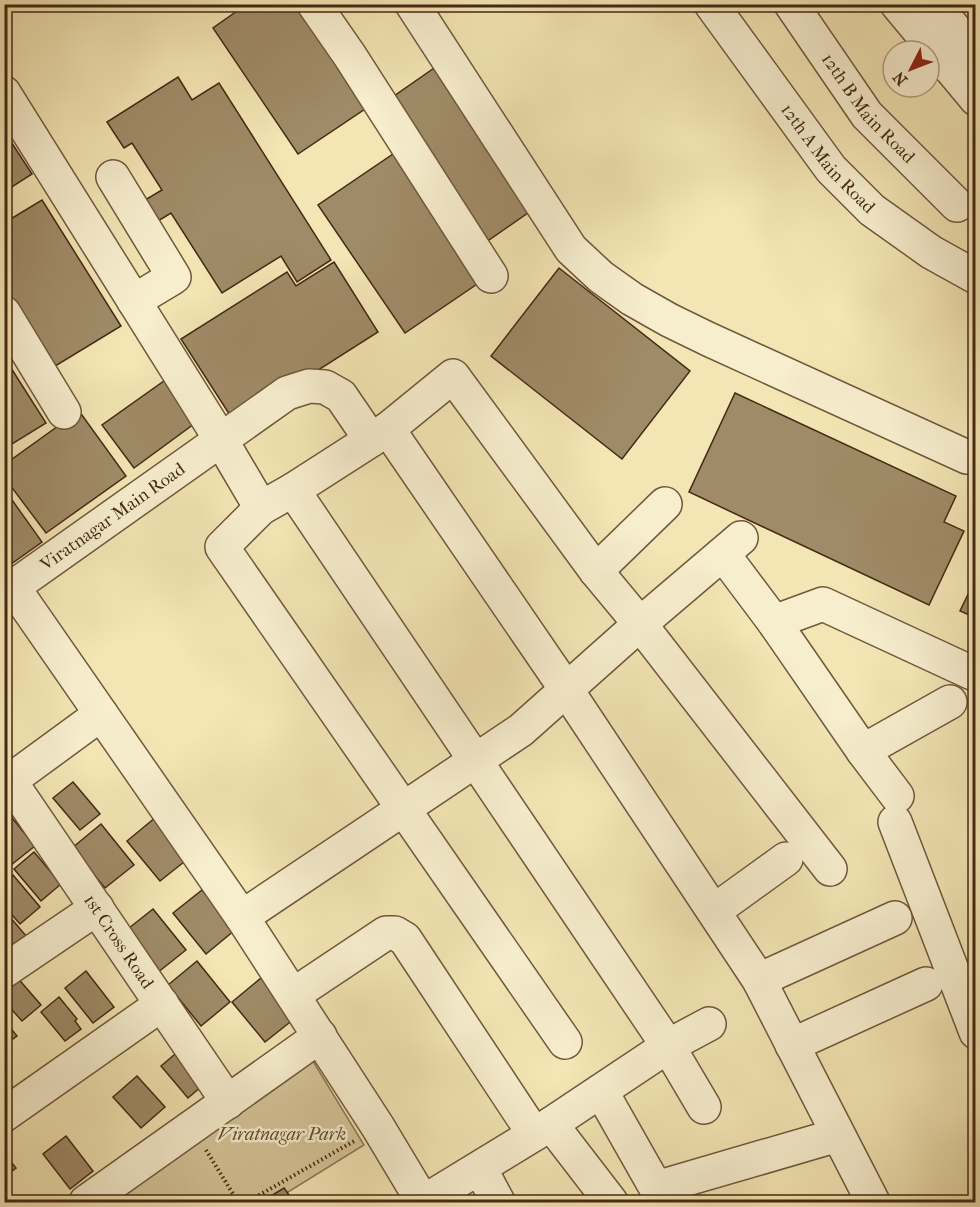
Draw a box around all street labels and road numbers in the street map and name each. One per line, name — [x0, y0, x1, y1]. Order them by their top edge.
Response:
street label: 12th B Main Road — [817, 49, 919, 168]
street label: 12th A Main Road — [776, 100, 879, 218]
street label: Viratnagar Main Road — [36, 458, 189, 576]
street label: 1st Cross Road — [79, 891, 158, 993]

